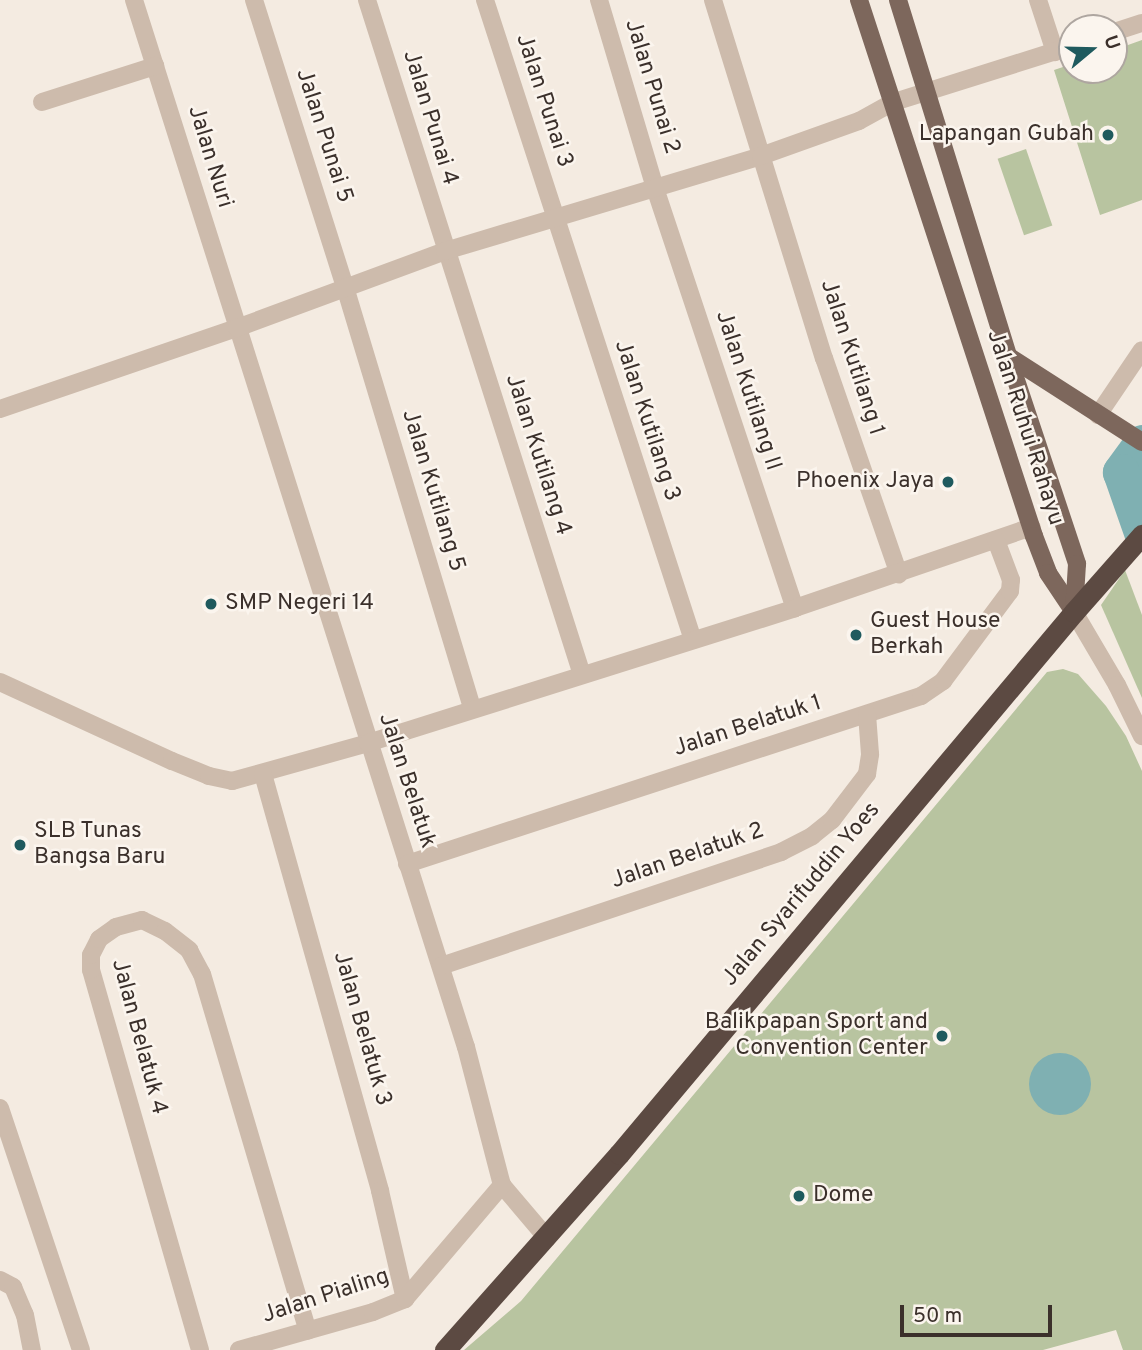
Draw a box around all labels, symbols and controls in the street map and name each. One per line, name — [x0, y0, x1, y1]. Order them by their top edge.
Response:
north arrow — [1058, 14, 1128, 84]
street label: Jalan Punai 2 — [617, 16, 685, 158]
street label: Jalan Punai 3 — [508, 31, 578, 171]
text: U — [1097, 33, 1125, 53]
street label: Jalan Punai 4 — [395, 47, 463, 189]
street label: Jalan Punai 5 — [288, 65, 358, 207]
street label: Jalan Nuri — [180, 103, 238, 211]
place label: Lapangan Gubah — [919, 121, 1094, 149]
marker: Lapangan Gubah — [1100, 127, 1116, 143]
street label: Jalan Kutilang 1 — [813, 277, 889, 439]
street label: Jalan Kutilang II — [708, 308, 786, 474]
street label: Jalan Ruhui Rahayu — [979, 327, 1069, 529]
street label: Jalan Kutilang 3 — [607, 337, 685, 505]
street label: Jalan Kutilang 4 — [498, 371, 576, 539]
street label: Jalan Kutilang 5 — [394, 407, 470, 575]
place label: Phoenix Jaya — [796, 468, 934, 496]
marker: Phoenix Jaya — [940, 474, 956, 490]
place label: SMP Negeri 14 — [225, 590, 374, 618]
marker: SMP Negeri 14 — [203, 596, 219, 612]
place label: Guest House Berkah — [870, 608, 1000, 662]
marker: Guest House Berkah — [848, 627, 864, 643]
street label: Jalan Belatuk 1 — [670, 690, 826, 764]
street label: Jalan Belatuk — [371, 710, 441, 852]
street label: Jalan Syarifuddin Yoes — [717, 797, 887, 993]
place label: SLB Tunas Bangsa Baru — [34, 818, 165, 872]
street label: Jalan Belatuk 2 — [608, 818, 768, 896]
marker: SLB Tunas Bangsa Baru — [12, 837, 28, 853]
street label: Jalan Belatuk 3 — [326, 949, 396, 1109]
street label: Jalan Belatuk 4 — [104, 956, 172, 1118]
place label: Balikpapan Sport and Convention Center — [705, 1009, 928, 1063]
marker: Balikpapan Sport and Convention Center — [934, 1028, 950, 1044]
place label: Dome — [813, 1182, 873, 1210]
marker: Dome — [791, 1188, 807, 1204]
street label: Jalan Pialing — [259, 1263, 393, 1331]
scale bar — [904, 1290, 1056, 1334]
text: 50 m — [913, 1303, 962, 1330]

